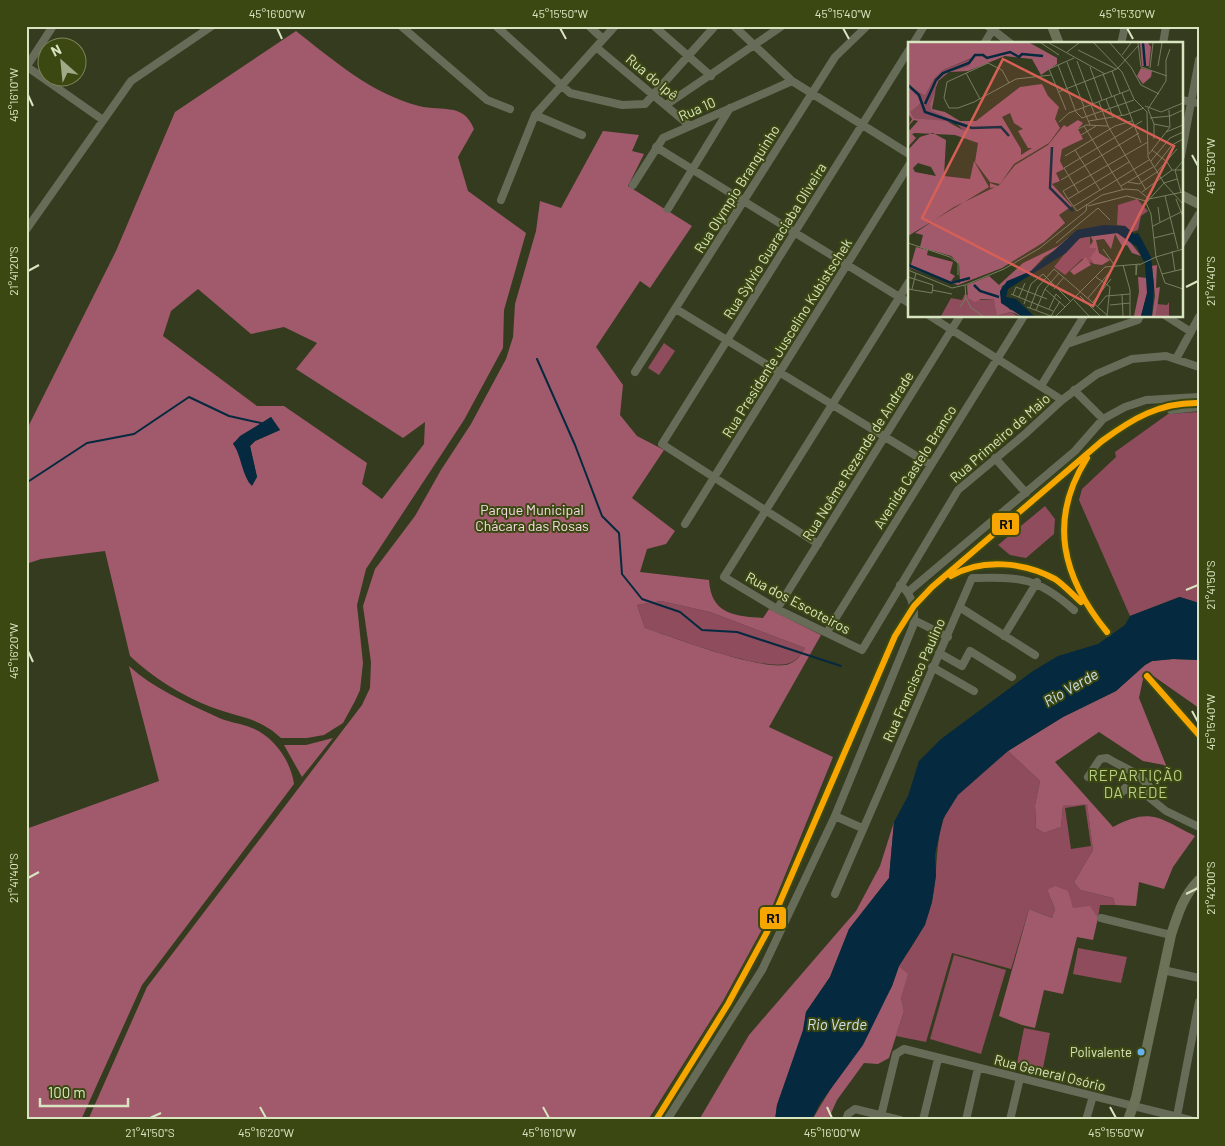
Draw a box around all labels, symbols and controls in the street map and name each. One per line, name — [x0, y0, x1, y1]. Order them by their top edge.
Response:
text: 45°16'00"W — [249, 6, 306, 20]
text: 45°15'50"W — [532, 6, 588, 20]
text: 45°15'40"W — [815, 6, 872, 20]
text: 45°15'30"W — [1099, 6, 1155, 20]
north arrow — [38, 38, 88, 88]
text: N — [48, 40, 64, 60]
inset map — [908, 42, 1182, 318]
street label: Rua do Ipê — [623, 50, 682, 103]
text: 45°16'10"W — [6, 68, 20, 122]
street label: Rua 10 — [676, 93, 718, 124]
street label: Rua Olympio Branquinho — [690, 122, 783, 256]
text: 45°15'30"W — [1203, 138, 1217, 194]
street label: Rua Sylvio Guaraciaba Oliveira — [719, 160, 830, 322]
street label: Rua Presidente Juscelino Kubistschek — [718, 235, 855, 440]
text: 21°41'20"S — [6, 246, 20, 296]
text: 21°41'40"S — [1203, 256, 1217, 306]
street label: Rua Noême Rezende de Andrade — [798, 368, 917, 543]
street label: Rua Primeiro de Maio — [946, 389, 1053, 486]
street label: Avenida Castelo Branco — [870, 402, 959, 532]
park label: Parque Municipal Chácara das Rosas — [475, 501, 589, 534]
line badge: R1 — [991, 512, 1020, 536]
text: R1 — [999, 515, 1013, 532]
text: 21°41'50"S — [1203, 560, 1217, 610]
street label: Rua dos Escoteiros — [743, 568, 854, 637]
street label: Rua Francisco Paulino — [879, 615, 948, 744]
text: 45°16'20"W — [6, 622, 20, 679]
water label: Rio Verde — [1040, 664, 1101, 710]
text: 45°15'40"W — [1203, 693, 1217, 750]
district label: REPARTIÇÃO DA REDE — [1089, 766, 1183, 801]
text: 21°41'40"S — [6, 853, 20, 903]
text: 21°42'00"S — [1203, 861, 1217, 915]
line badge: R1 — [759, 906, 787, 930]
text: R1 — [766, 909, 780, 926]
water label: Rio Verde — [807, 1015, 867, 1033]
place label: Polivalente — [1070, 1044, 1132, 1060]
marker: Polivalente — [1136, 1047, 1146, 1057]
street label: Rua General Osório — [993, 1050, 1108, 1095]
scale bar — [40, 1076, 128, 1108]
text: 100 m — [48, 1083, 86, 1101]
text: 21°41'50"S — [125, 1125, 175, 1139]
text: 45°16'20"W — [238, 1125, 295, 1139]
text: 45°16'10"W — [522, 1125, 576, 1139]
text: 45°16'00"W — [804, 1125, 861, 1139]
text: 45°15'50"W — [1088, 1125, 1144, 1139]

